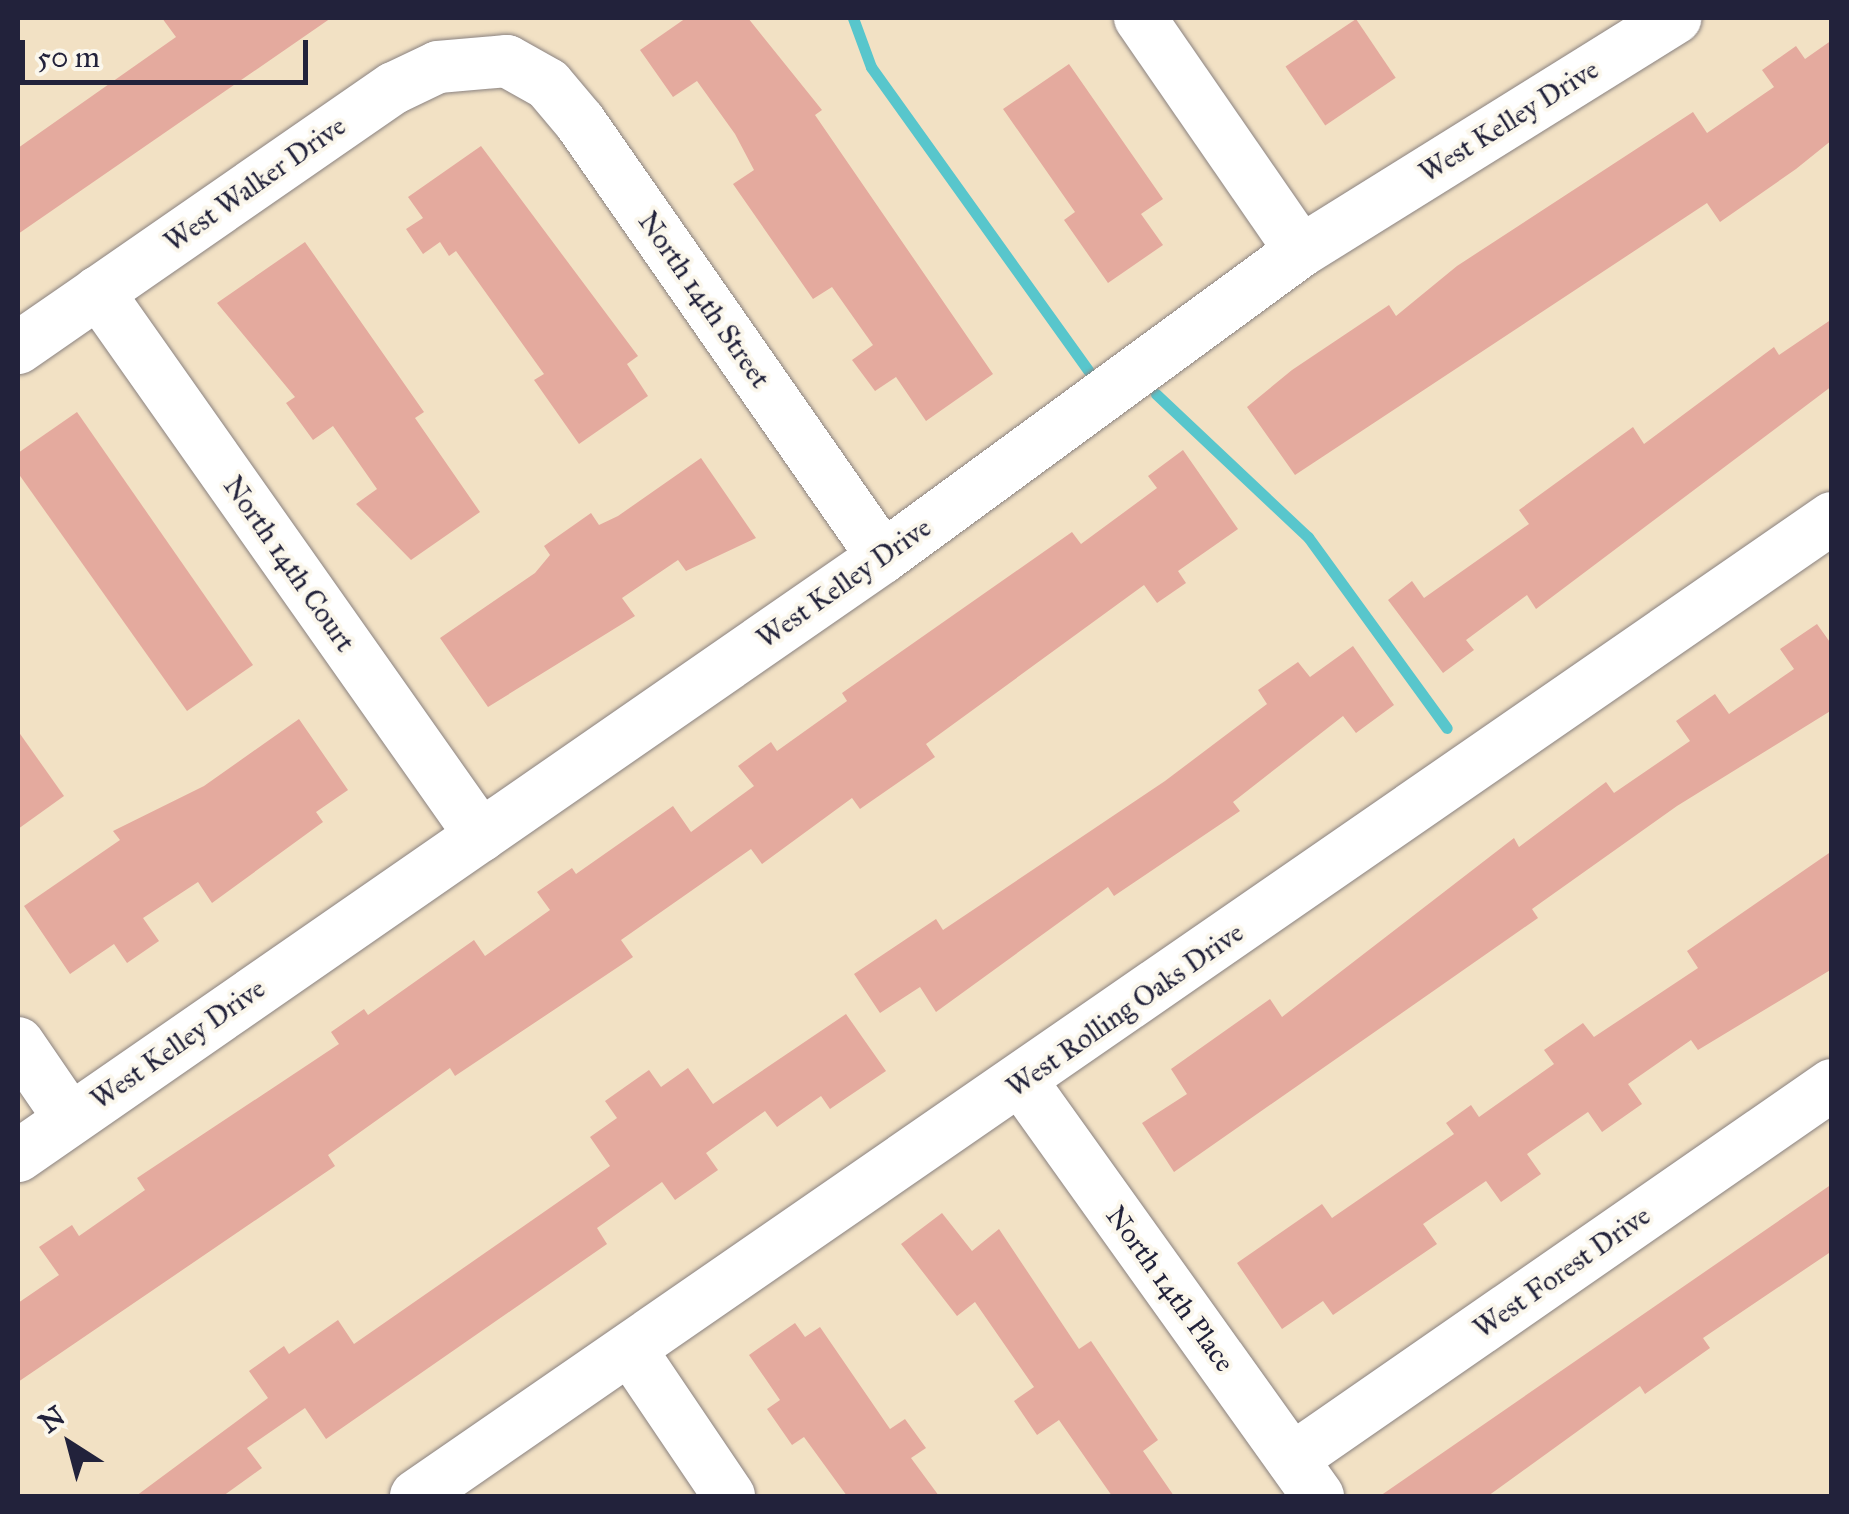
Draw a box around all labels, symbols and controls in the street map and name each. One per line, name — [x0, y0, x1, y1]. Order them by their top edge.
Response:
scale bar — [25, 20, 312, 82]
text: 50 m — [37, 39, 100, 75]
street label: West Kelley Drive — [1413, 52, 1605, 190]
street label: West Walker Drive — [158, 109, 352, 259]
street label: North 14th Street — [631, 205, 777, 395]
street label: North 14th Court — [216, 470, 362, 658]
street label: West Kelley Drive — [750, 510, 938, 656]
street label: West Rolling Oaks Drive — [1000, 916, 1250, 1104]
street label: West Kelley Drive — [84, 971, 272, 1117]
street label: West Forest Drive — [1467, 1199, 1657, 1345]
street label: North 14th Place — [1099, 1200, 1241, 1378]
north arrow — [20, 1394, 120, 1494]
text: N — [32, 1398, 72, 1440]

